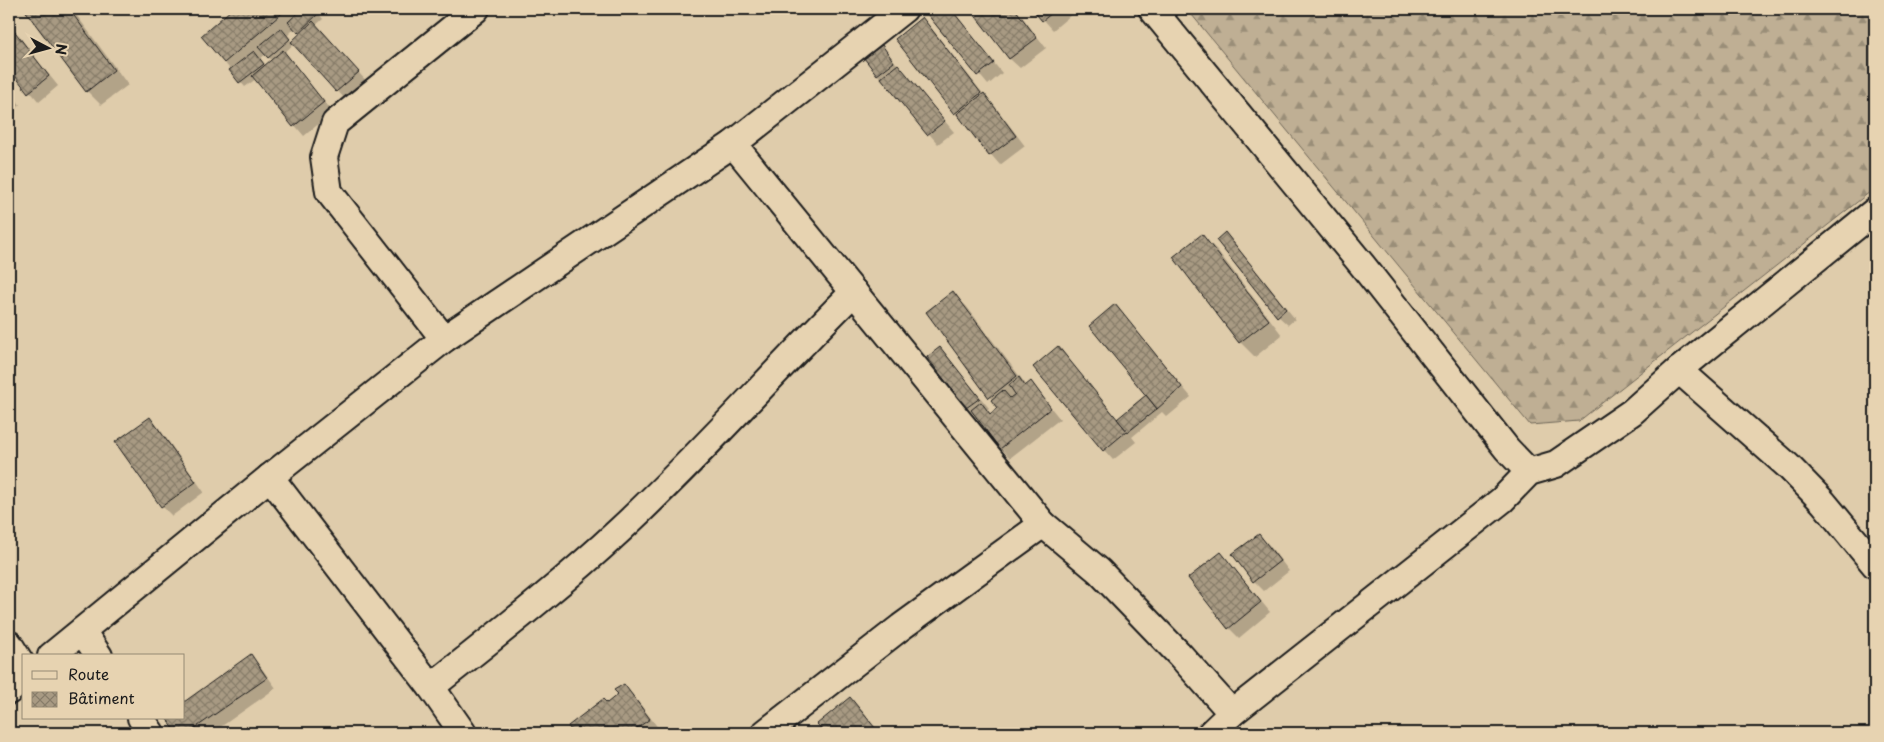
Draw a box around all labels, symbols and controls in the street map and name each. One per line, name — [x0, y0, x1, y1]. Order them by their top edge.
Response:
north arrow — [22, 22, 72, 72]
text: N — [50, 43, 72, 56]
legend — [22, 654, 185, 720]
text: Route — [68, 662, 109, 685]
text: Bâtiment — [68, 686, 135, 709]

